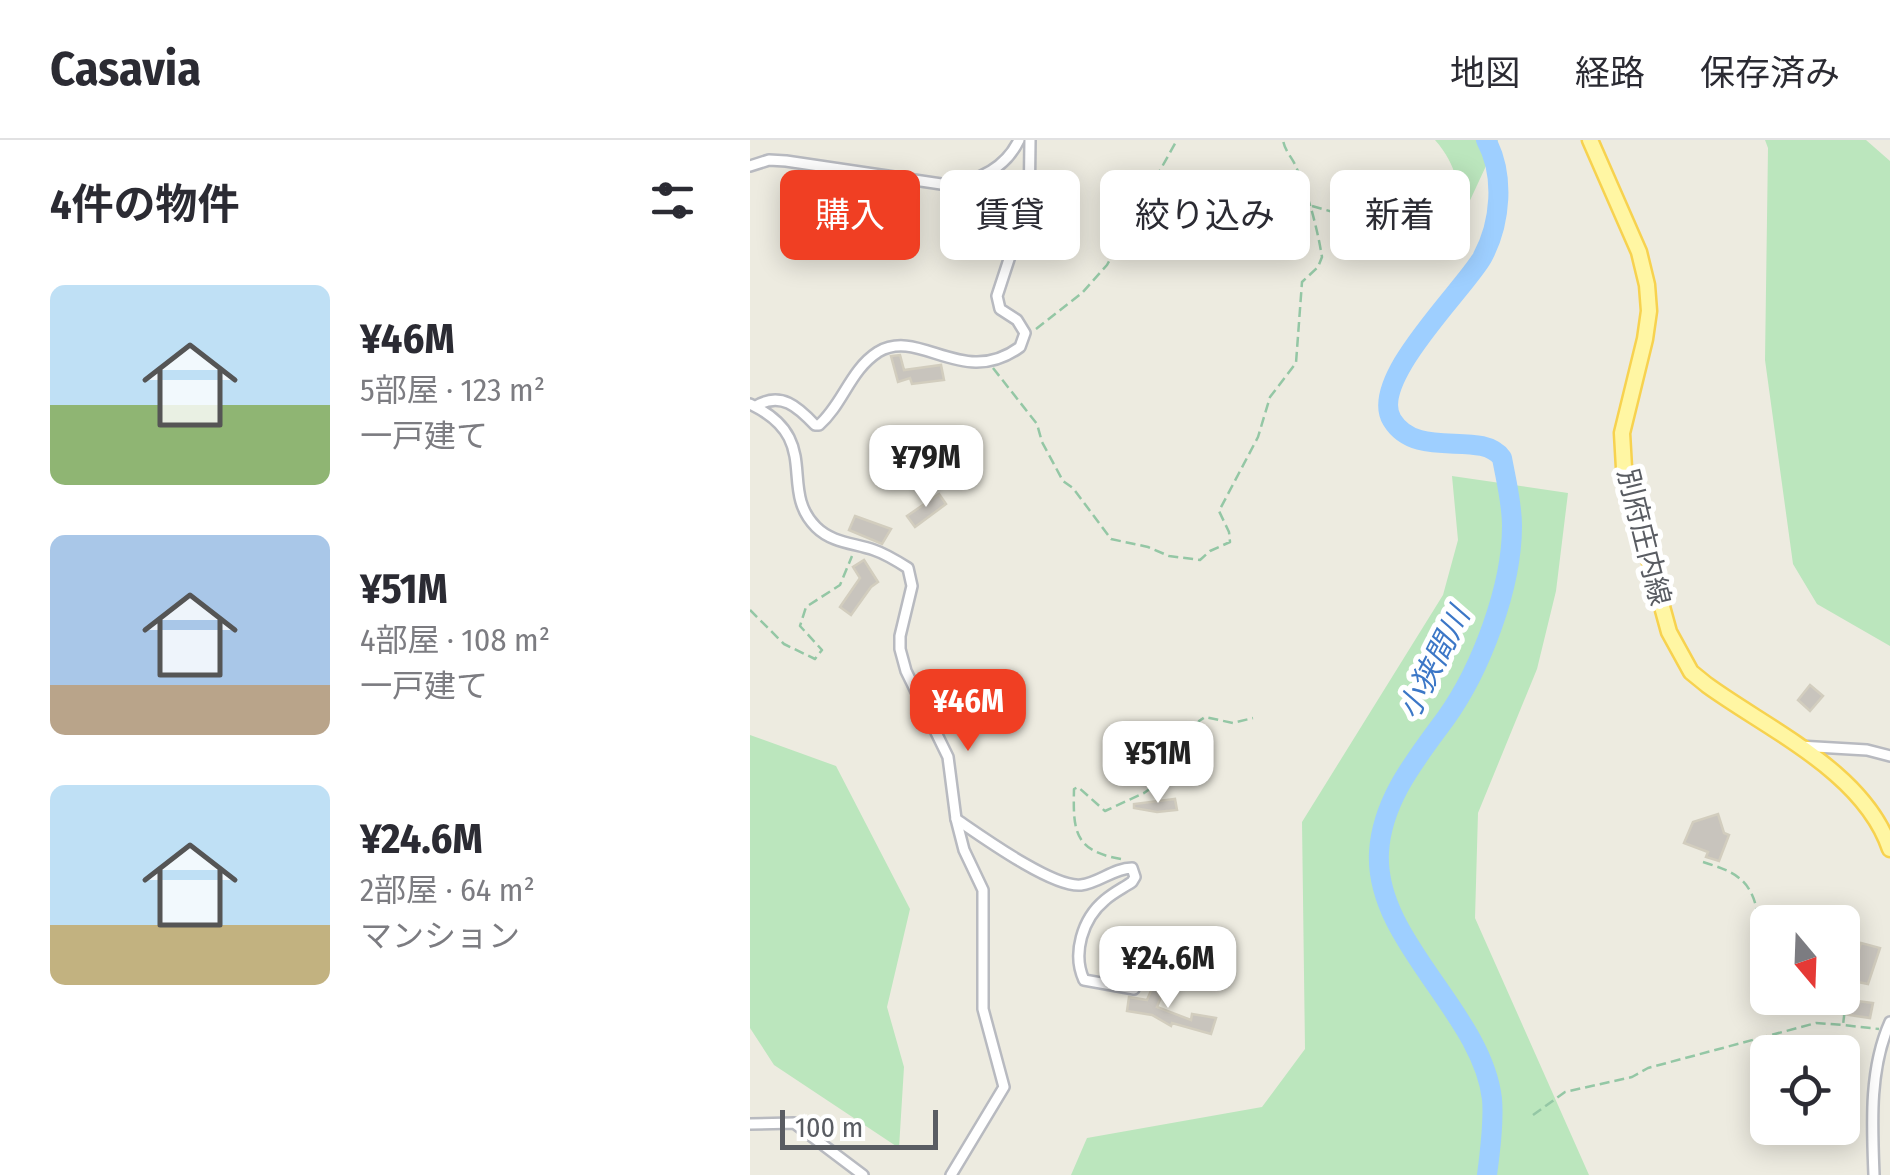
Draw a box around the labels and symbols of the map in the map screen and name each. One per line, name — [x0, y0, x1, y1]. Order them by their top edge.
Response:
pin: ¥79M — [867, 425, 985, 510]
street label: 別府庄内線 — [1611, 465, 1677, 609]
water label: 小狭間川 — [1391, 599, 1479, 725]
pin: ¥46M — [909, 669, 1027, 754]
pin: ¥51M — [1099, 721, 1217, 806]
north arrow — [1750, 905, 1860, 1015]
pin: ¥24.6M — [1087, 926, 1249, 1011]
scale bar — [780, 1105, 938, 1150]

